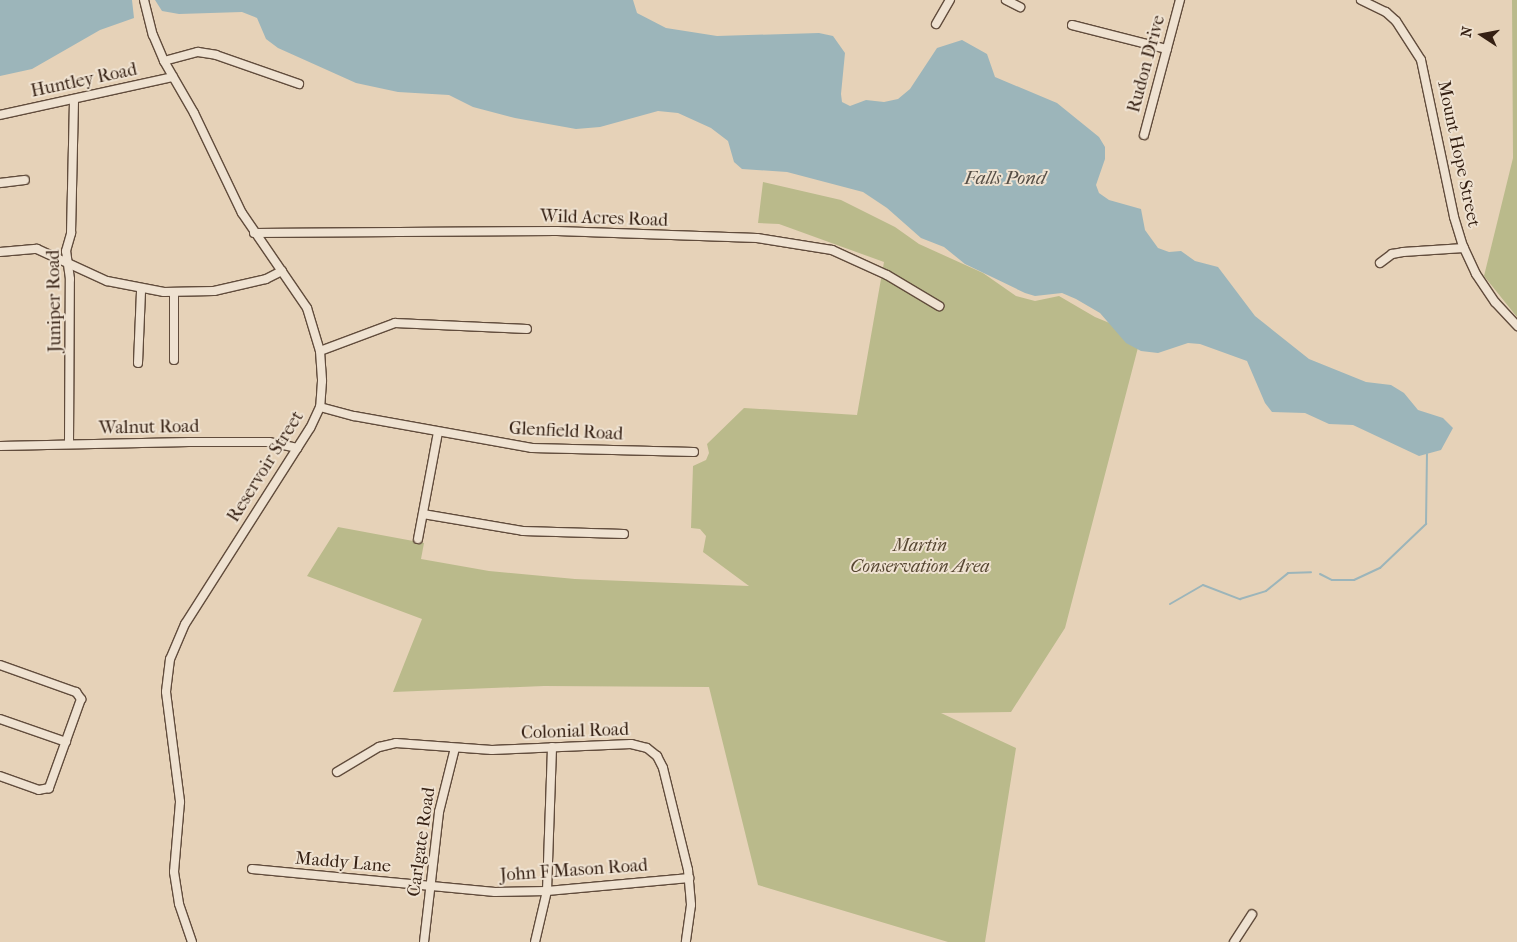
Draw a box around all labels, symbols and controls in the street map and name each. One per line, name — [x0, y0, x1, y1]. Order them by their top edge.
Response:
north arrow — [1457, 10, 1507, 60]
street label: Rudon Drive — [1124, 13, 1170, 115]
text: N — [1457, 25, 1476, 39]
street label: Huntley Road — [29, 59, 139, 103]
street label: Mount Hope Street — [1432, 79, 1484, 229]
water label: Falls Pond — [964, 168, 1046, 190]
street label: Wild Acres Road — [540, 206, 668, 232]
street label: Juniper Road — [43, 249, 67, 353]
street label: Reservoir Street — [223, 407, 309, 527]
street label: Walnut Road — [99, 416, 199, 440]
street label: Glenfield Road — [508, 418, 624, 446]
park label: Martin Conservation Area — [850, 536, 990, 578]
street label: Colonial Road — [521, 719, 629, 745]
street label: Carlgate Road — [404, 786, 440, 898]
street label: Maddy Lane — [294, 848, 392, 878]
street label: John F Mason Road — [499, 855, 649, 887]

